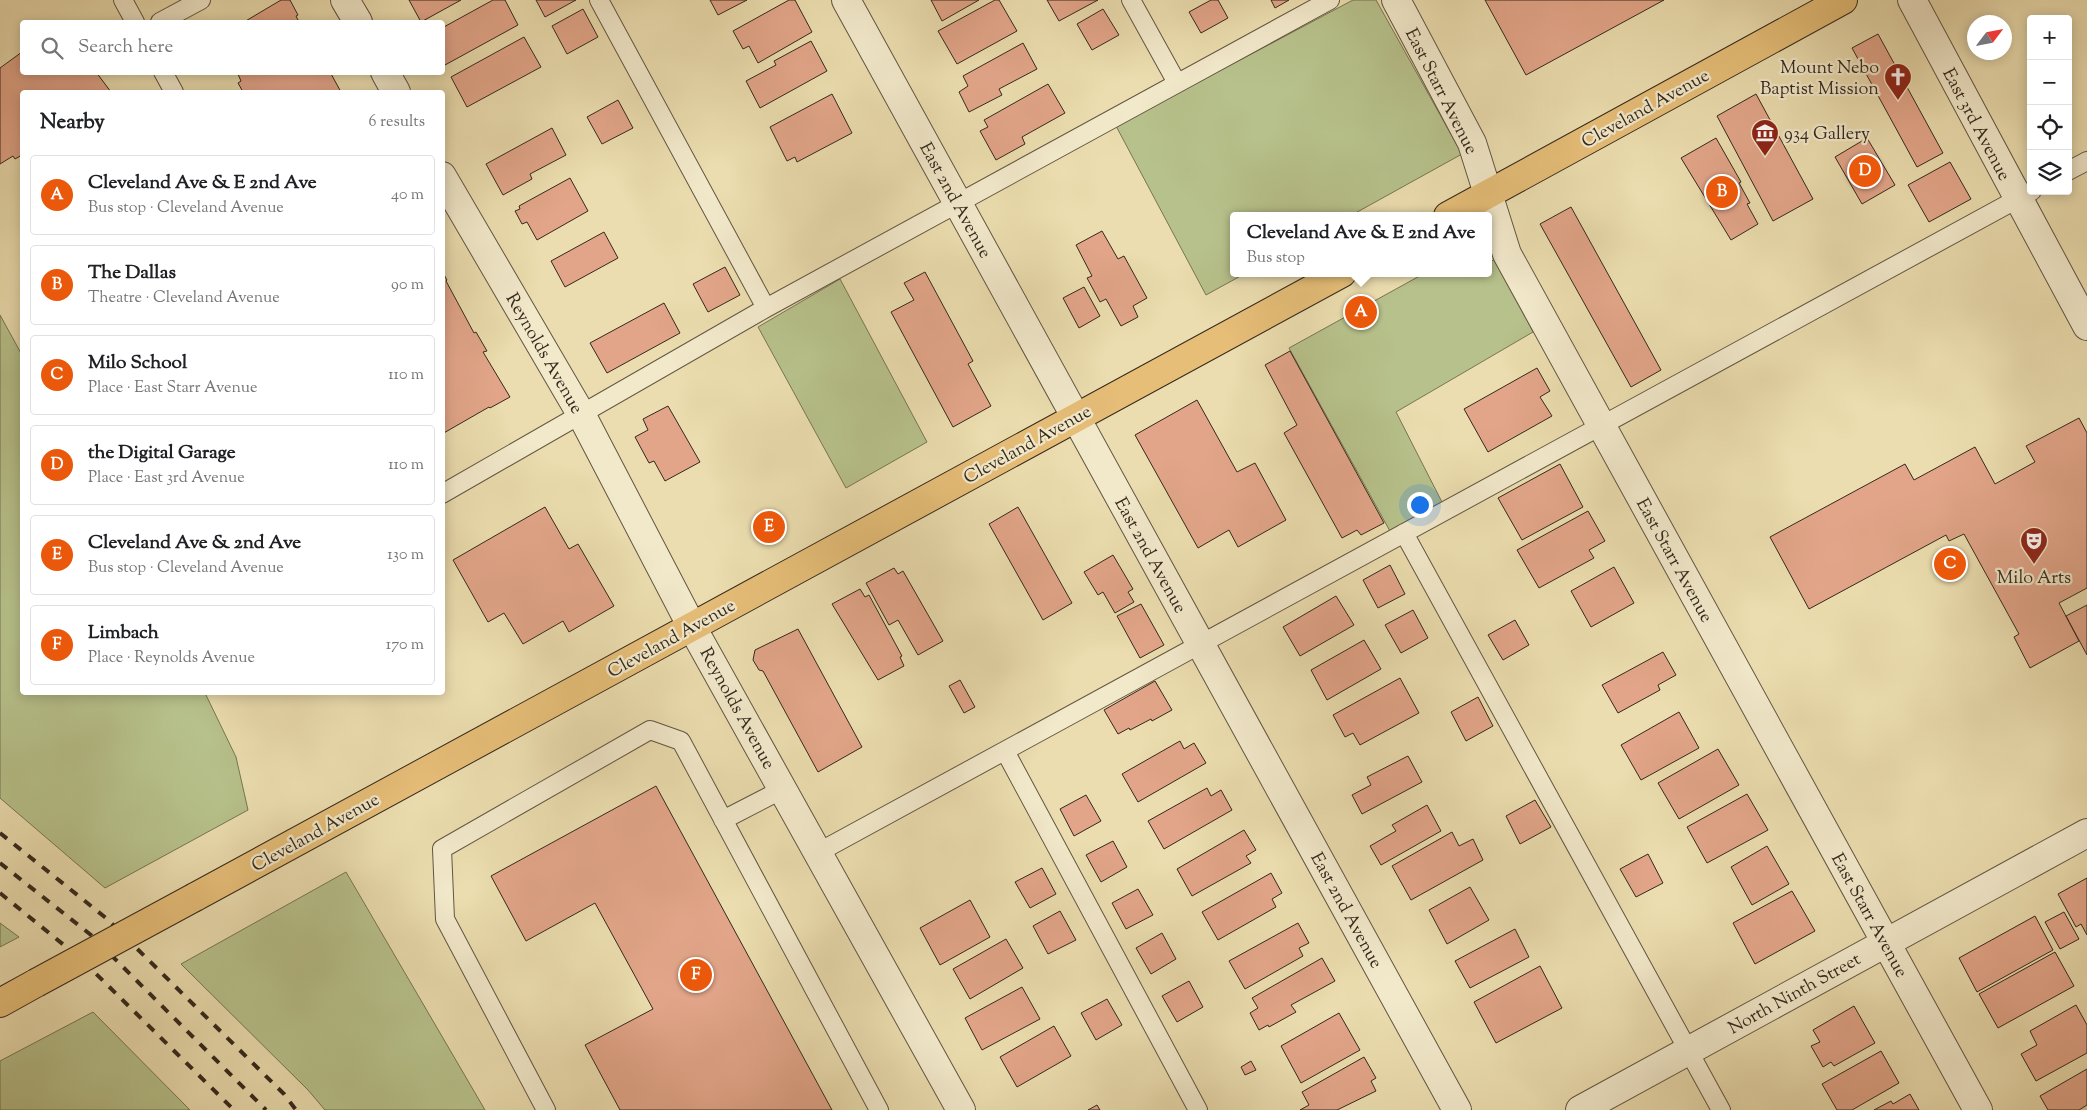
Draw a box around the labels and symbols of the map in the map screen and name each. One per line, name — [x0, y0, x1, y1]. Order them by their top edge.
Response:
north arrow — [1967, 15, 2012, 60]
street label: East Starr Avenue — [1397, 24, 1483, 160]
place label: Mount Nebo Baptist Mission — [1760, 56, 1879, 103]
church icon: Mount Nebo Baptist Mission — [1883, 62, 1913, 101]
street label: Cleveland Avenue — [1577, 64, 1715, 156]
street label: East 3rd Avenue — [1935, 64, 2016, 186]
museum icon: 934 Gallery — [1750, 118, 1780, 157]
place label: 934 Gallery — [1784, 122, 1870, 148]
street label: East 2nd Avenue — [912, 138, 997, 264]
pin: D — [1849, 152, 1881, 190]
pin: B — [1706, 173, 1738, 211]
street label: Reynolds Avenue — [498, 289, 588, 419]
pin: A — [1345, 293, 1377, 331]
street label: Cleveland Avenue — [959, 400, 1097, 492]
your location — [1407, 492, 1433, 518]
street label: East 2nd Avenue — [1107, 493, 1192, 619]
street label: East Starr Avenue — [1628, 494, 1718, 628]
pin: E — [753, 508, 785, 546]
theatre icon: Milo Arts — [2019, 526, 2049, 565]
pin: C — [1934, 545, 1966, 583]
place label: Milo Arts — [1997, 566, 2071, 592]
street label: Cleveland Avenue — [603, 594, 741, 686]
street label: Reynolds Avenue — [692, 643, 781, 775]
street label: Cleveland Avenue — [247, 788, 385, 880]
street label: East 2nd Avenue — [1303, 848, 1388, 974]
street label: East Starr Avenue — [1823, 849, 1913, 983]
street label: North Ninth Street — [1724, 947, 1866, 1042]
pin: F — [680, 956, 712, 994]

